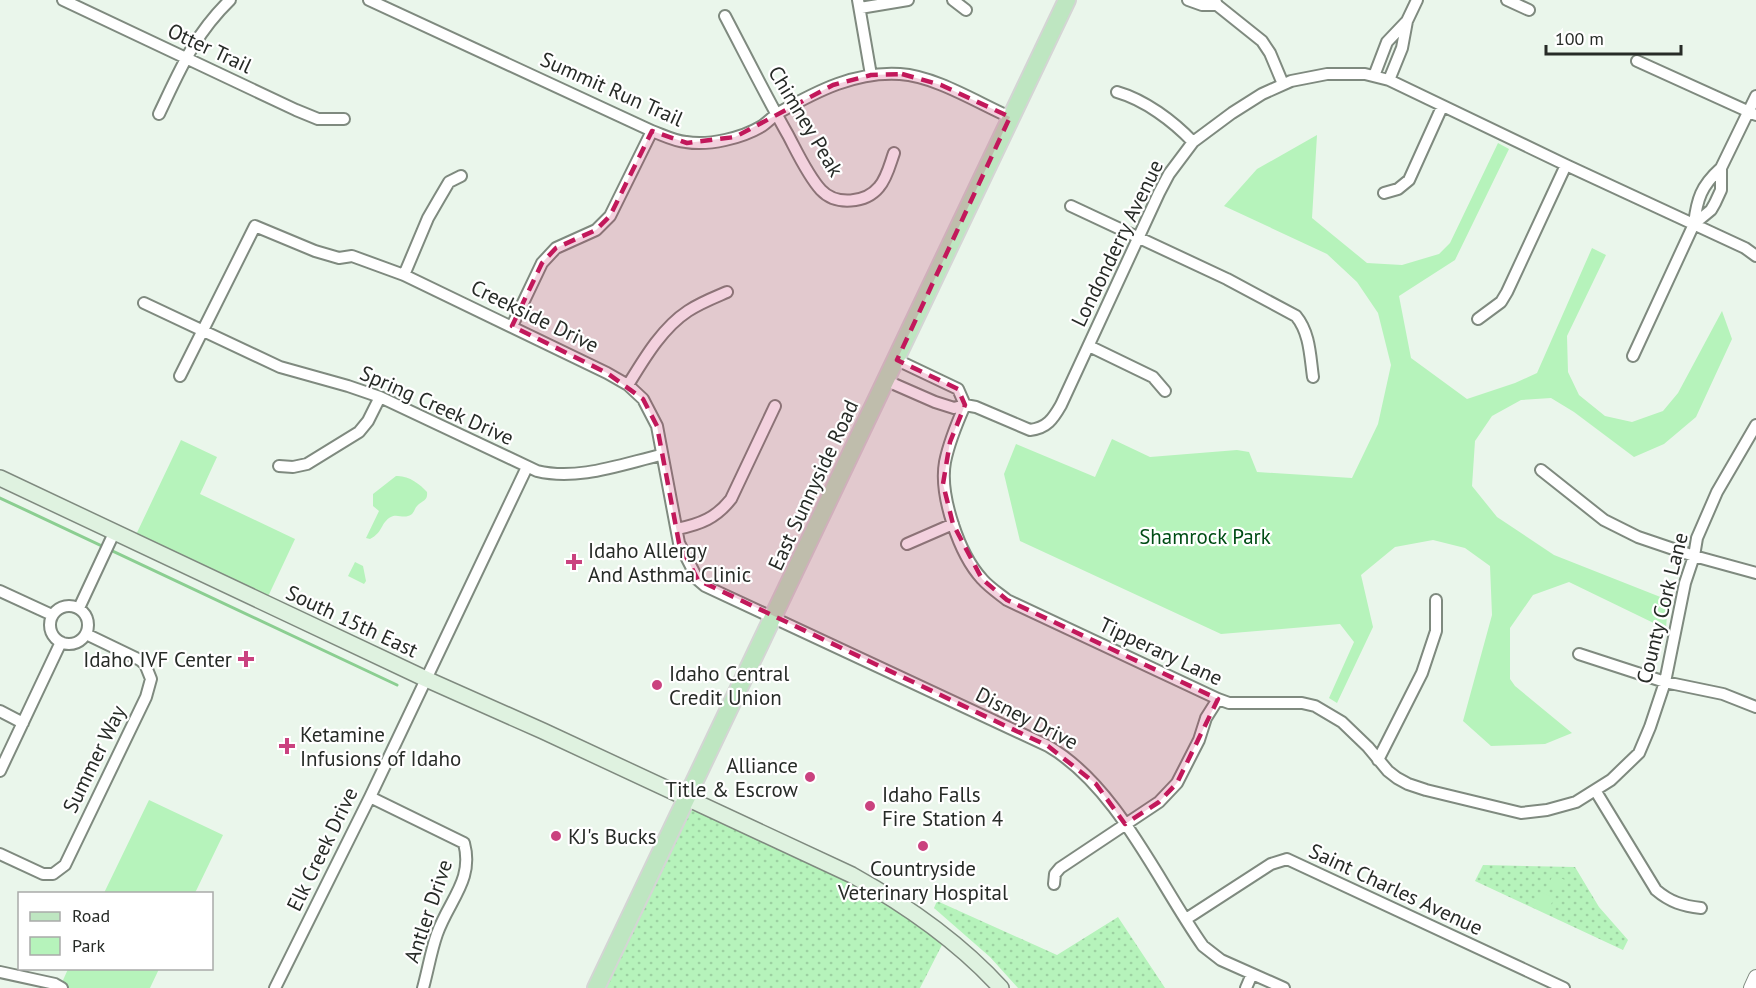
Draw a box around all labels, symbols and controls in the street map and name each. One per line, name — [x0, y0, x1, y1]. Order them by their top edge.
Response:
street label: Otter Trail — [164, 17, 256, 79]
scale bar — [1546, 18, 1681, 56]
text: 100 m — [1555, 27, 1604, 50]
street label: Summit Run Trail — [536, 45, 688, 133]
street label: Chimney Peak — [762, 61, 850, 181]
street label: Londonderry Avenue — [1065, 155, 1169, 331]
street label: Creekside Drive — [467, 273, 603, 359]
street label: Spring Creek Drive — [356, 359, 518, 451]
street label: East Sunnyside Road — [762, 395, 864, 575]
park label: Shamrock Park — [1139, 523, 1271, 550]
street label: County Cork Lane — [1630, 530, 1694, 686]
place label: Idaho Allergy And Asthma Clinic — [588, 537, 751, 588]
marker: Idaho Allergy And Asthma Clinic — [565, 553, 583, 571]
street label: South 15th East — [282, 579, 422, 663]
street label: Tipperary Lane — [1095, 611, 1227, 691]
place label: Idaho IVF Center — [83, 646, 232, 673]
marker: Idaho IVF Center — [237, 650, 255, 668]
place label: Idaho Central Credit Union — [669, 660, 789, 711]
marker: Idaho Central Credit Union — [650, 678, 664, 692]
street label: Disney Drive — [971, 681, 1083, 755]
street label: Summer Way — [56, 701, 132, 817]
place label: Ketamine Infusions of Idaho — [300, 721, 461, 772]
marker: Ketamine Infusions of Idaho — [278, 737, 296, 755]
place label: Alliance Title & Escrow — [665, 752, 799, 803]
marker: Alliance Title & Escrow — [803, 770, 817, 784]
place label: Idaho Falls Fire Station 4 — [882, 781, 1003, 832]
street label: Elk Creek Drive — [280, 783, 364, 915]
marker: Idaho Falls Fire Station 4 — [863, 799, 877, 813]
place label: KJ's Bucks — [568, 823, 657, 850]
marker: KJ's Bucks — [549, 829, 563, 843]
street label: Saint Charles Avenue — [1305, 837, 1487, 941]
marker: Countryside Veterinary Hospital — [916, 839, 930, 853]
place label: Countryside Veterinary Hospital — [837, 855, 1008, 906]
street label: Antler Drive — [398, 856, 458, 966]
legend — [18, 892, 213, 970]
text: Road — [72, 904, 110, 927]
text: Park — [72, 934, 105, 957]

